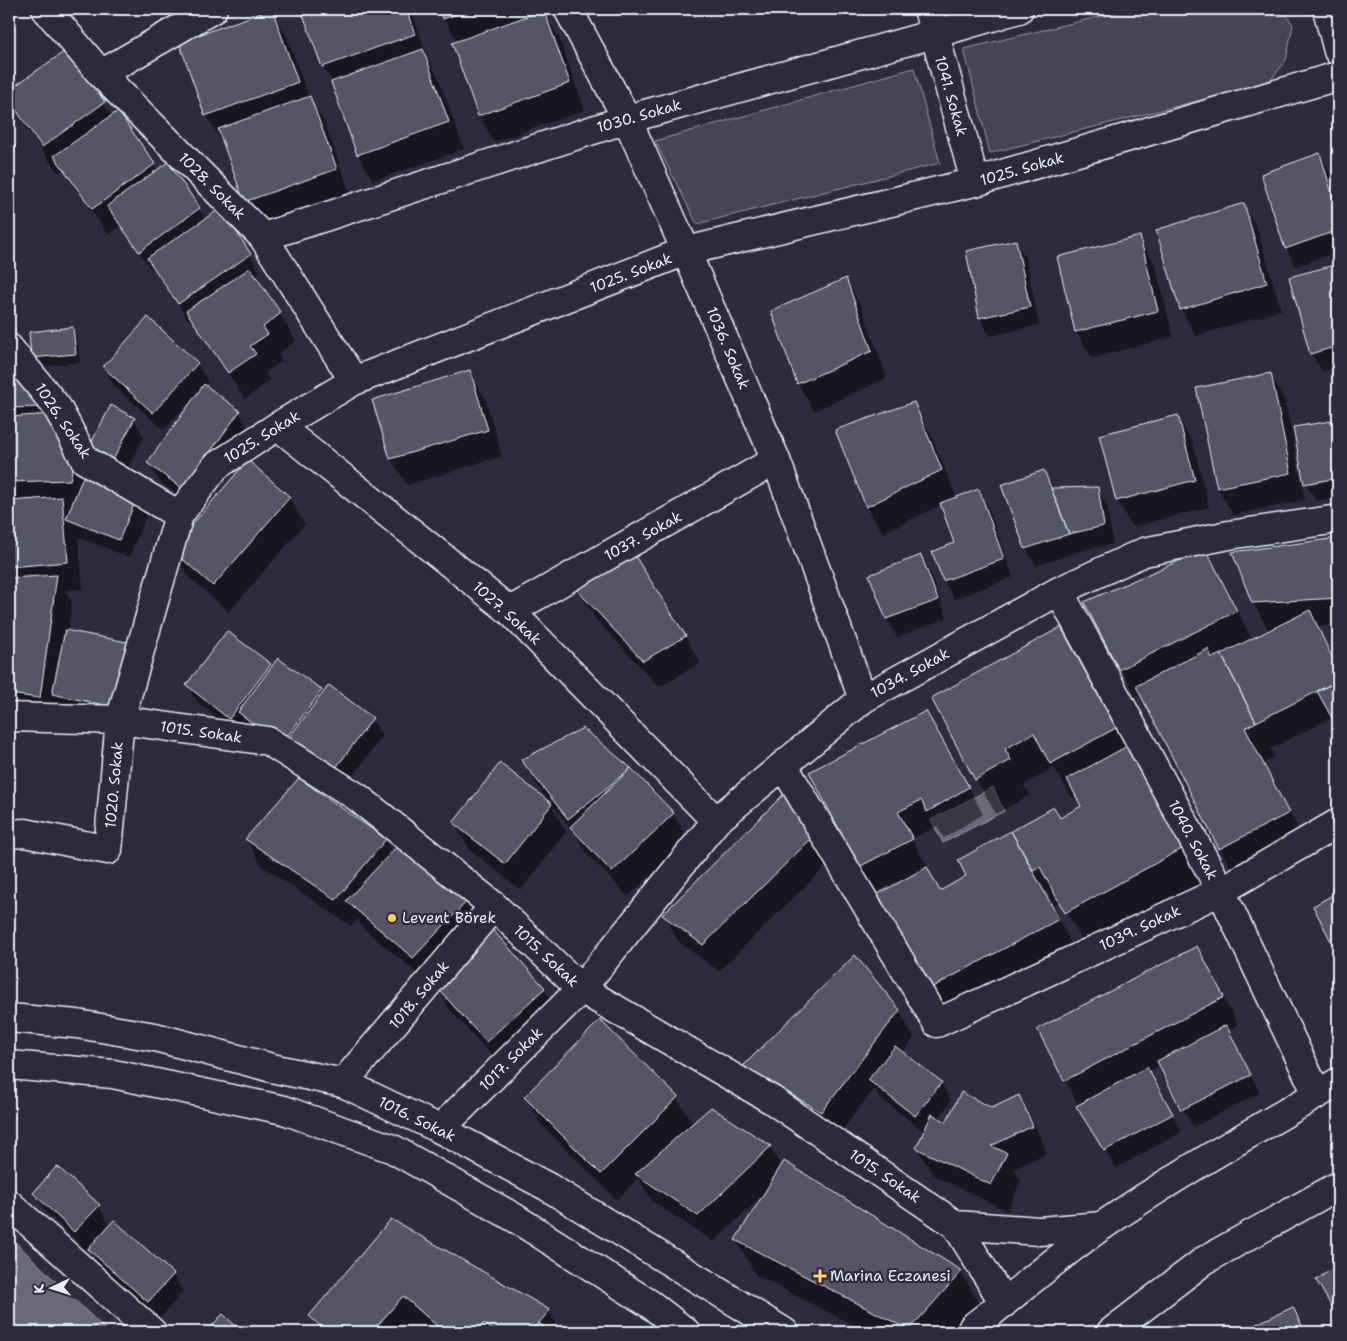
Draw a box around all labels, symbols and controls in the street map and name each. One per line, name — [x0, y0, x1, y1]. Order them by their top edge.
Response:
street label: 1041. Sokak — [930, 53, 972, 139]
street label: 1030. Sokak — [594, 94, 684, 138]
street label: 1025. Sokak — [978, 147, 1066, 191]
street label: 1028. Sokak — [174, 148, 250, 224]
street label: 1025. Sokak — [587, 248, 675, 298]
street label: 1036. Sokak — [702, 304, 754, 392]
street label: 1026. Sokak — [30, 379, 96, 463]
street label: 1025. Sokak — [220, 406, 304, 468]
street label: 1037. Sokak — [601, 506, 685, 566]
street label: 1027. Sokak — [468, 577, 546, 649]
street label: 1034. Sokak — [867, 643, 953, 703]
street label: 1015. Sokak — [159, 716, 243, 748]
street label: 1020. Sokak — [100, 741, 128, 829]
street label: 1040. Sokak — [1164, 797, 1222, 883]
street label: 1039. Sokak — [1096, 900, 1184, 956]
place label: Levent Börek — [402, 908, 496, 928]
marker: Levent Börek — [386, 912, 398, 924]
street label: 1015. Sokak — [509, 921, 583, 991]
street label: 1018. Sokak — [384, 956, 454, 1034]
street label: 1017. Sokak — [475, 1023, 547, 1095]
street label: 1016. Sokak — [375, 1092, 459, 1146]
street label: 1015. Sokak — [845, 1145, 925, 1207]
north arrow — [28, 1264, 78, 1314]
place label: Marina Eczanesi — [830, 1266, 951, 1286]
marker: Marina Eczanesi — [814, 1270, 826, 1282]
text: K — [30, 1283, 48, 1294]

